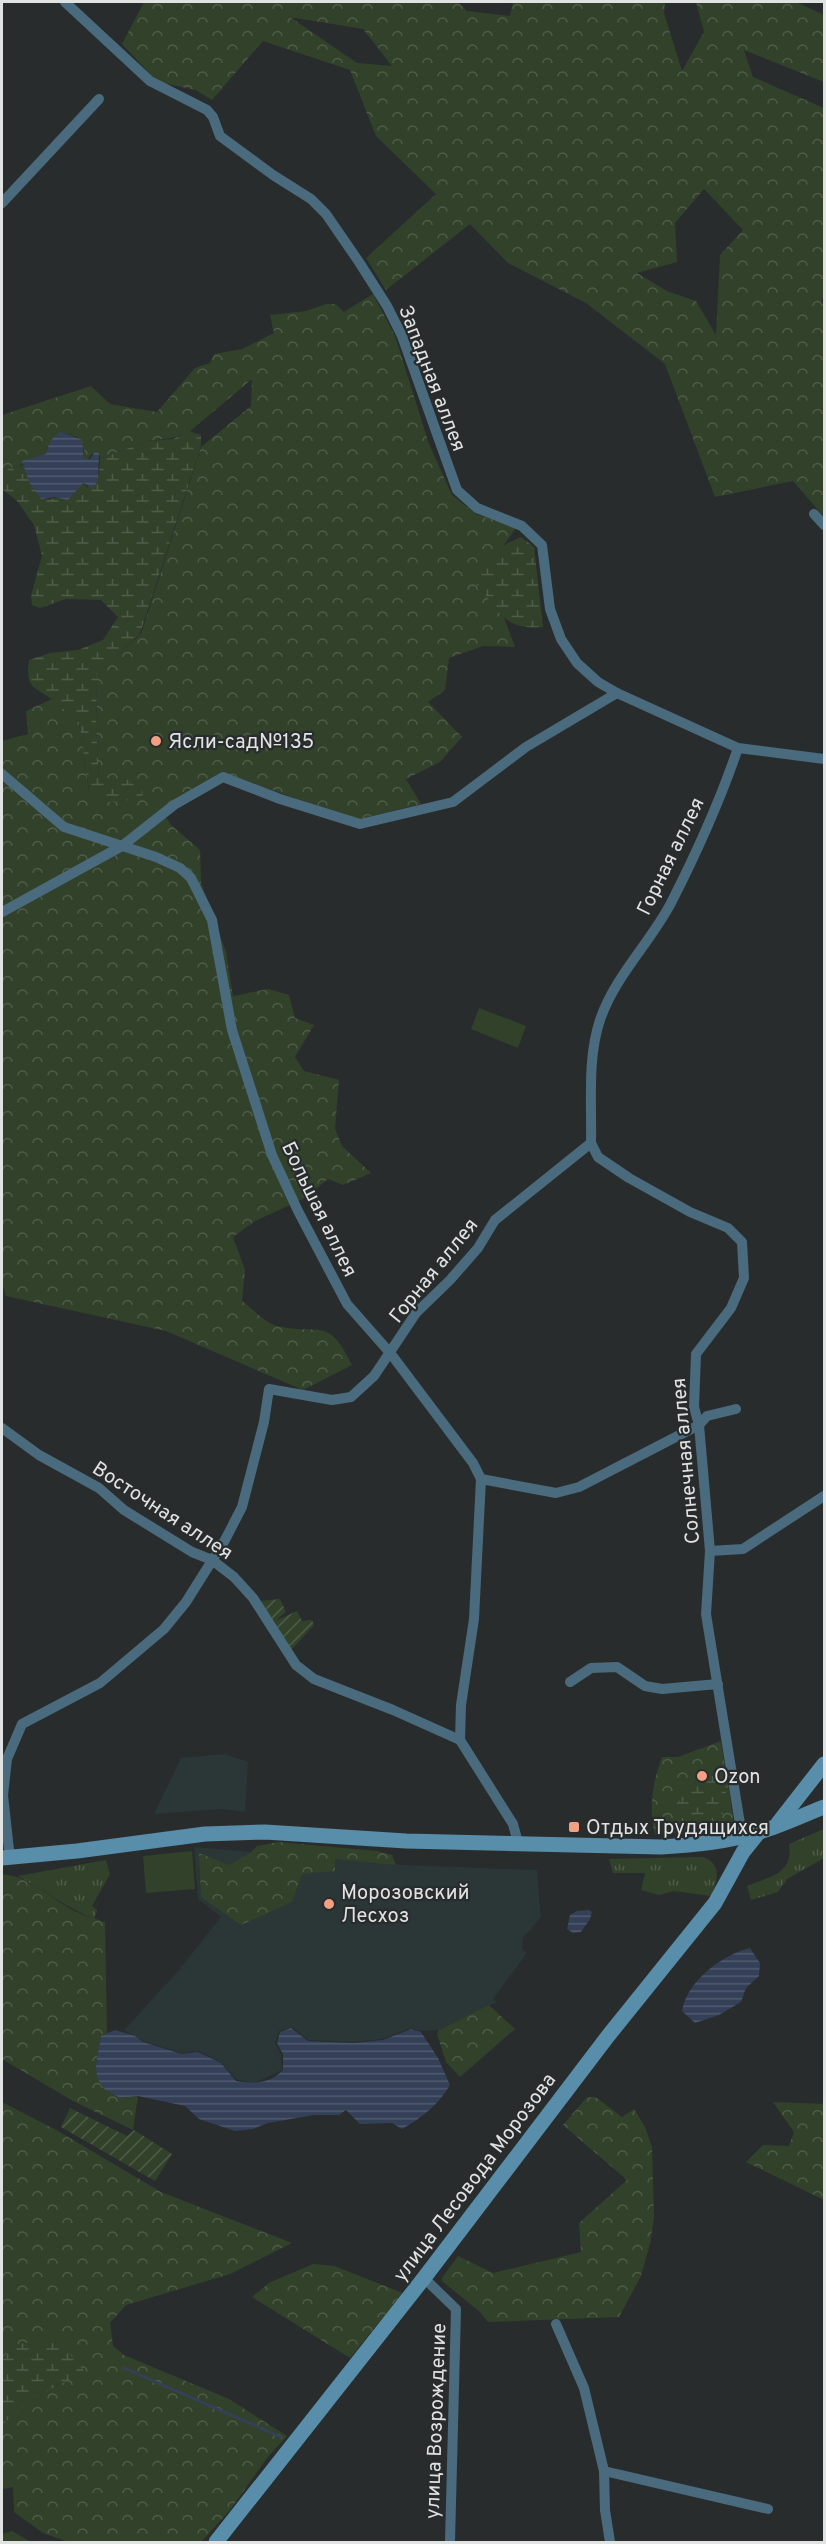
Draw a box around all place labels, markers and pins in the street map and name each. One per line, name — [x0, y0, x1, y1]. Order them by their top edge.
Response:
place label: Ясли-сад№135 — [168, 730, 314, 756]
marker: Ясли-сад№135 — [149, 734, 163, 748]
place label: Ozon — [714, 1765, 760, 1791]
marker: Ozon — [695, 1769, 709, 1783]
place label: Отдых Трудящихся — [586, 1816, 769, 1842]
marker: Отдых Трудящихся — [567, 1820, 581, 1834]
place label: Морозовский Лесхоз — [341, 1881, 469, 1930]
marker: Морозовский Лесхоз — [322, 1897, 336, 1911]

